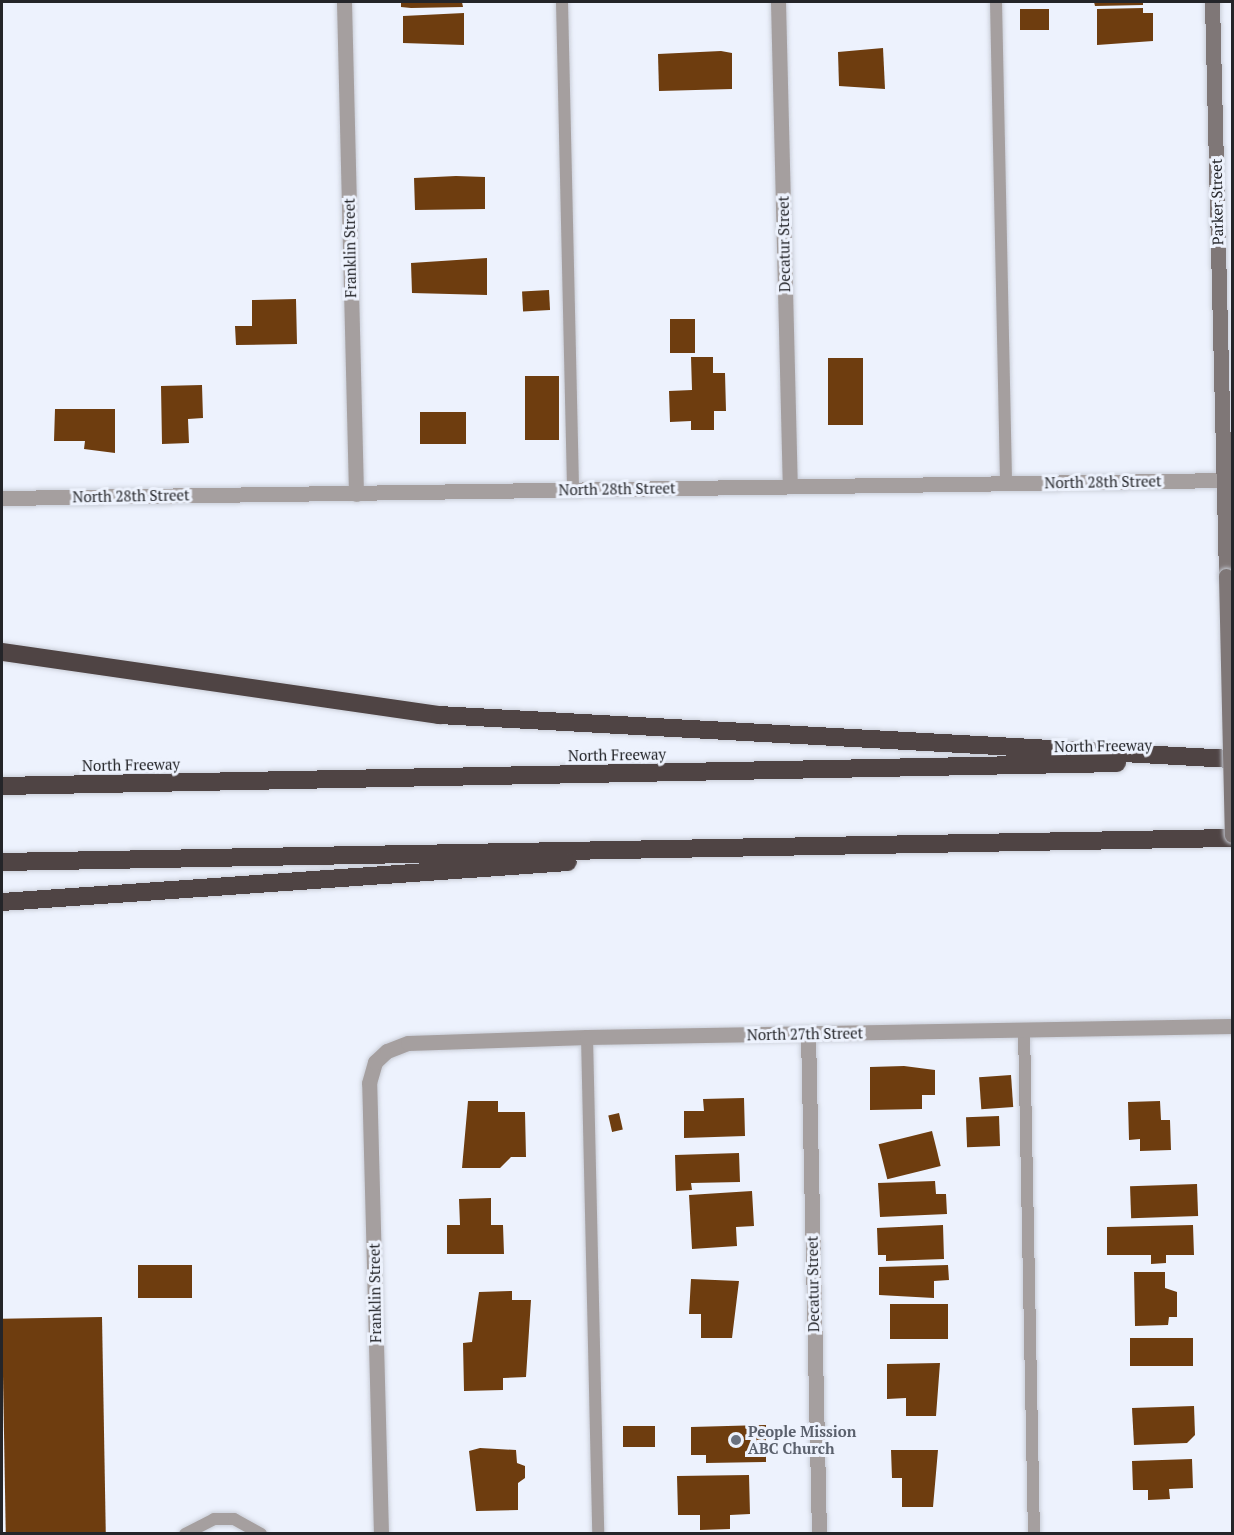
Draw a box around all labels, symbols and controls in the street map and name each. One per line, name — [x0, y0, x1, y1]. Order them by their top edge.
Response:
street label: Parker Street — [1207, 158, 1227, 246]
street label: Decatur Street — [774, 196, 794, 292]
street label: Franklin Street — [340, 198, 360, 298]
street label: North 28th Street — [1044, 472, 1162, 492]
street label: North 28th Street — [558, 479, 676, 499]
street label: North 28th Street — [72, 486, 190, 506]
street label: North Freeway — [1054, 736, 1152, 756]
street label: North Freeway — [568, 745, 666, 765]
street label: North Freeway — [82, 755, 180, 775]
street label: North 27th Street — [747, 1024, 863, 1044]
street label: Decatur Street — [803, 1236, 823, 1332]
street label: Franklin Street — [365, 1243, 385, 1343]
place label: People Mission ABC Church — [748, 1422, 856, 1457]
marker: People Mission ABC Church — [729, 1433, 743, 1447]

